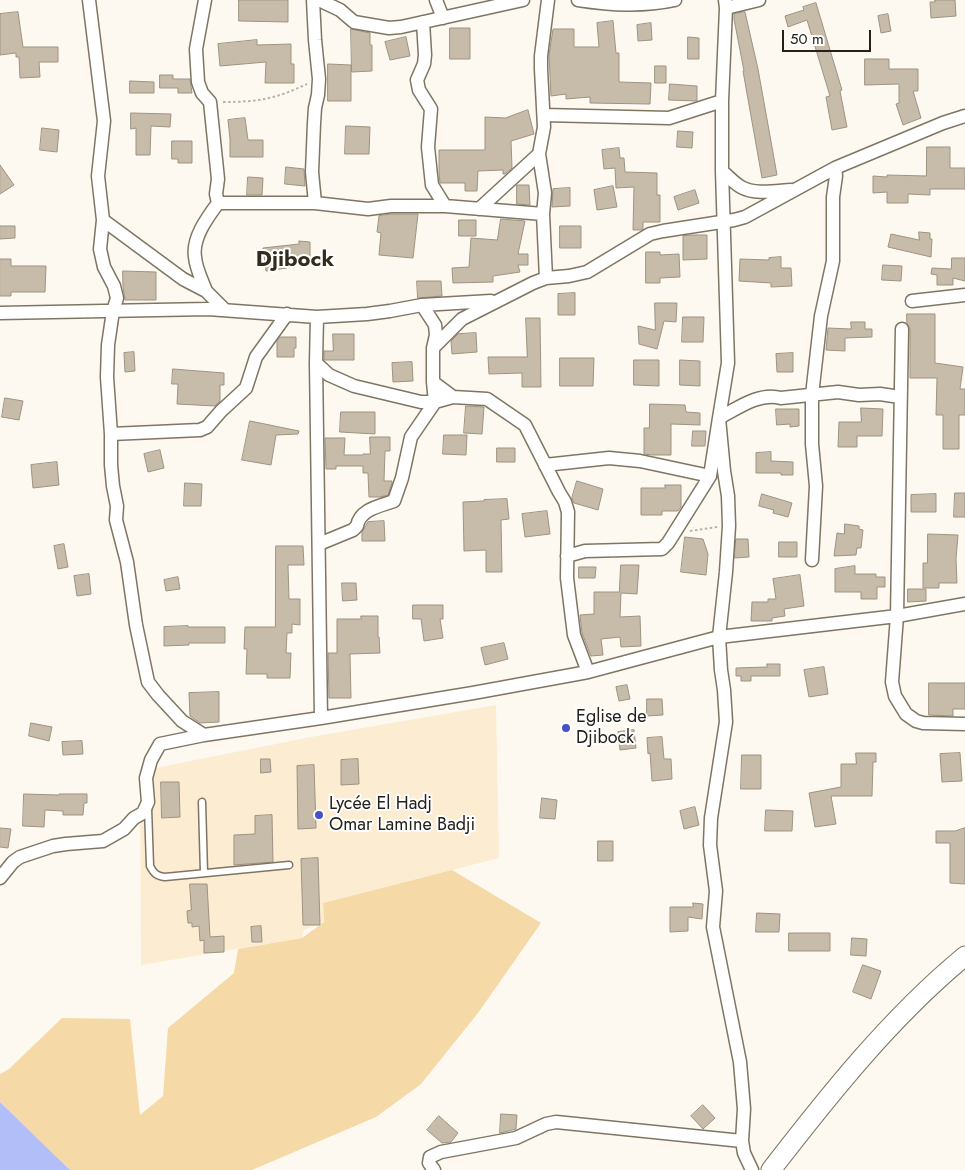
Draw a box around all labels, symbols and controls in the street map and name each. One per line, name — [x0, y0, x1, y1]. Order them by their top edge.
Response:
scale bar — [785, 20, 874, 52]
text: 50 m — [790, 28, 824, 50]
district label: Djibock — [256, 248, 334, 274]
place label: Eglise de Djibock — [576, 707, 646, 750]
marker: Eglise de Djibock — [560, 722, 572, 734]
place label: Lycée El Hadj Omar Lamine Badji — [329, 794, 475, 836]
marker: Lycée El Hadj Omar Lamine Badji — [313, 809, 325, 821]

